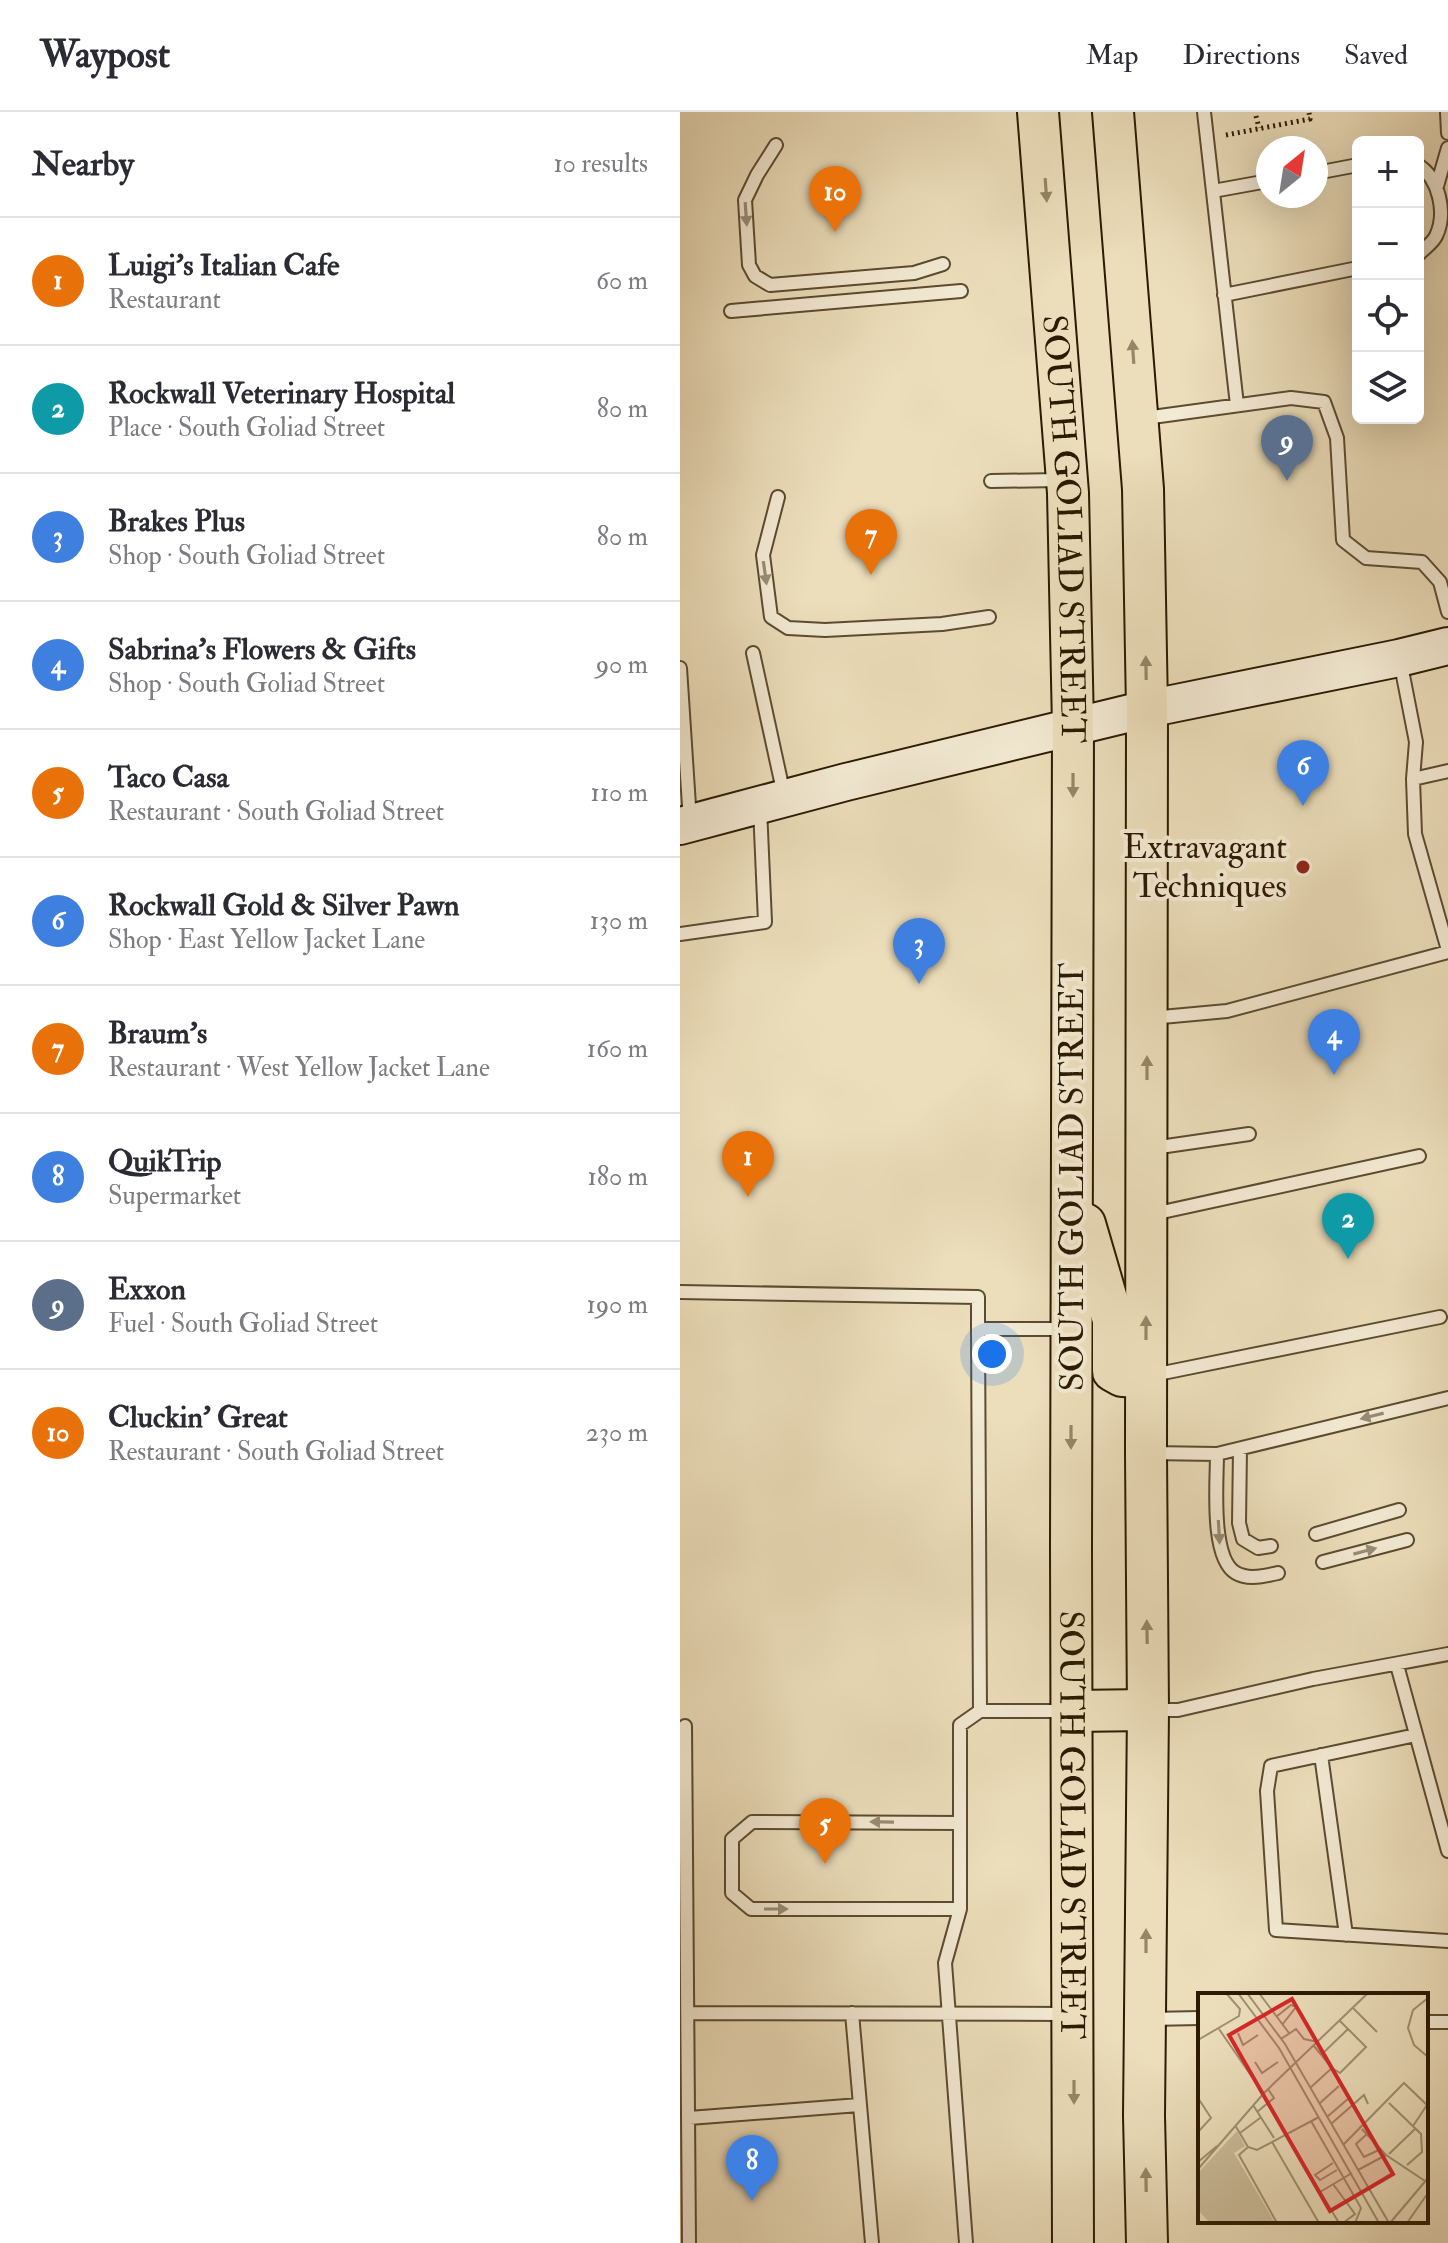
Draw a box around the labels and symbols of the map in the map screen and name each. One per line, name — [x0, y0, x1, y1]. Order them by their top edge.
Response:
north arrow — [1256, 136, 1328, 208]
pin: 10 — [809, 166, 861, 232]
one-way arrow — [1039, 178, 1052, 203]
one-way arrow — [740, 202, 753, 227]
street label: SOUTH GOLIAD STREET — [1033, 313, 1095, 743]
one-way arrow — [1126, 339, 1139, 364]
pin: 9 — [1261, 415, 1313, 481]
pin: 7 — [845, 509, 897, 575]
one-way arrow — [759, 561, 772, 586]
one-way arrow — [1140, 655, 1153, 680]
pin: 6 — [1277, 740, 1329, 806]
one-way arrow — [1067, 773, 1079, 798]
place label: Extravagant Techniques — [1123, 826, 1287, 908]
marker: Extravagant Techniques — [1294, 858, 1312, 876]
pin: 3 — [893, 918, 945, 984]
street label: SOUTH GOLIAD STREET — [1051, 963, 1094, 1391]
pin: 4 — [1308, 1009, 1360, 1075]
one-way arrow — [1141, 1055, 1153, 1080]
pin: 1 — [722, 1131, 774, 1197]
pin: 2 — [1322, 1193, 1374, 1259]
one-way arrow — [1140, 1315, 1152, 1340]
your location — [972, 1334, 1012, 1374]
one-way arrow — [1360, 1411, 1385, 1423]
one-way arrow — [1065, 1425, 1077, 1450]
one-way arrow — [1213, 1520, 1226, 1545]
one-way arrow — [1352, 1545, 1377, 1557]
street label: SOUTH GOLIAD STREET — [1050, 1610, 1094, 2039]
one-way arrow — [1141, 1619, 1154, 1644]
pin: 5 — [799, 1798, 851, 1864]
one-way arrow — [869, 1816, 894, 1828]
one-way arrow — [764, 1903, 789, 1915]
one-way arrow — [1140, 1928, 1152, 1953]
inset map — [1198, 1993, 1428, 2223]
one-way arrow — [1068, 2080, 1080, 2105]
pin: 8 — [726, 2135, 778, 2201]
one-way arrow — [1139, 2167, 1152, 2192]

